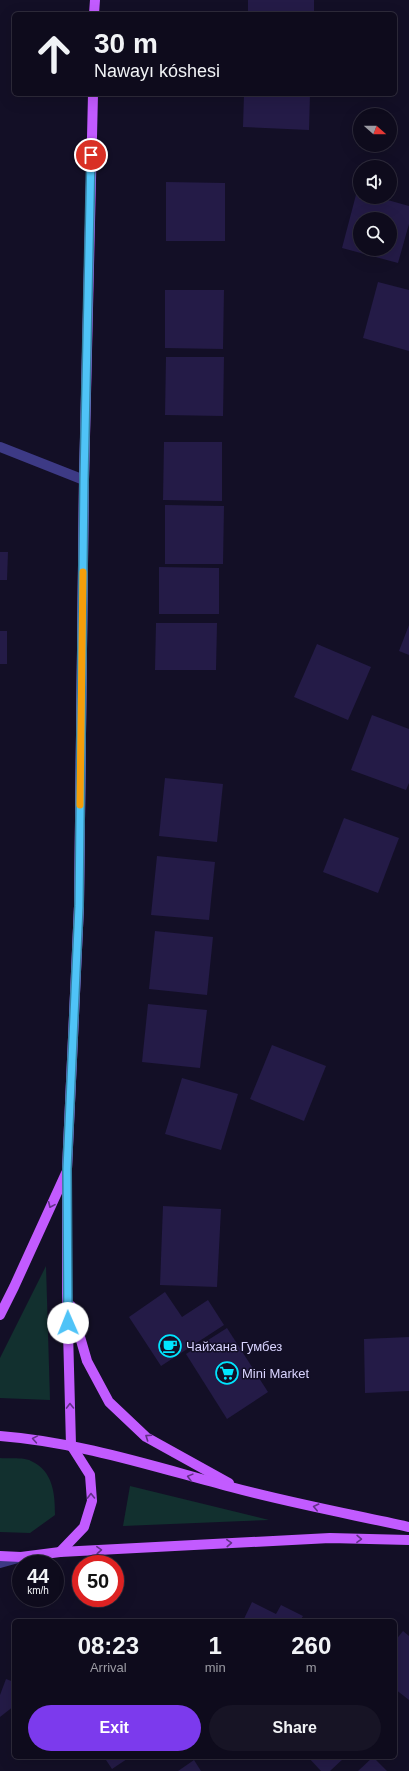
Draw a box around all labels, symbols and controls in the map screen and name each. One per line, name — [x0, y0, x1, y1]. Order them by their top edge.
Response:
icon: ahead — [28, 28, 80, 80]
text: 30 m — [94, 28, 158, 59]
text: Nawayı kóshesi — [94, 61, 220, 81]
north arrow — [353, 108, 397, 152]
map controls — [353, 108, 397, 256]
pin — [74, 138, 108, 172]
icon: arrive — [80, 144, 102, 166]
button: sound — [353, 160, 397, 204]
button: search — [353, 212, 397, 256]
one-way arrow — [48, 1201, 56, 1208]
position arrow — [47, 1302, 89, 1344]
cafe icon: Чайхана Гумбез — [157, 1333, 183, 1359]
place label: Чайхана Гумбез — [186, 1339, 282, 1354]
supermarket icon: Mini Market — [214, 1360, 240, 1386]
place label: Mini Market — [242, 1366, 310, 1381]
one-way arrow — [66, 1403, 74, 1409]
one-way arrow — [145, 1434, 152, 1442]
one-way arrow — [32, 1435, 39, 1444]
one-way arrow — [186, 1473, 193, 1481]
one-way arrow — [87, 1493, 96, 1499]
one-way arrow — [313, 1503, 319, 1511]
one-way arrow — [356, 1535, 362, 1543]
one-way arrow — [226, 1539, 232, 1548]
one-way arrow — [96, 1546, 102, 1554]
speed limit sign: 50 — [72, 1555, 124, 1607]
text: 44 — [27, 1565, 49, 1587]
text: km/h — [27, 1585, 49, 1596]
text: 08:23 — [78, 1632, 139, 1659]
text: 1 — [208, 1632, 222, 1659]
text: 260 — [291, 1632, 331, 1659]
text: Arrival — [90, 1660, 127, 1675]
text: min — [205, 1660, 226, 1675]
text: m — [306, 1660, 317, 1675]
button: Exit — [28, 1705, 201, 1751]
button: Share — [209, 1705, 381, 1751]

